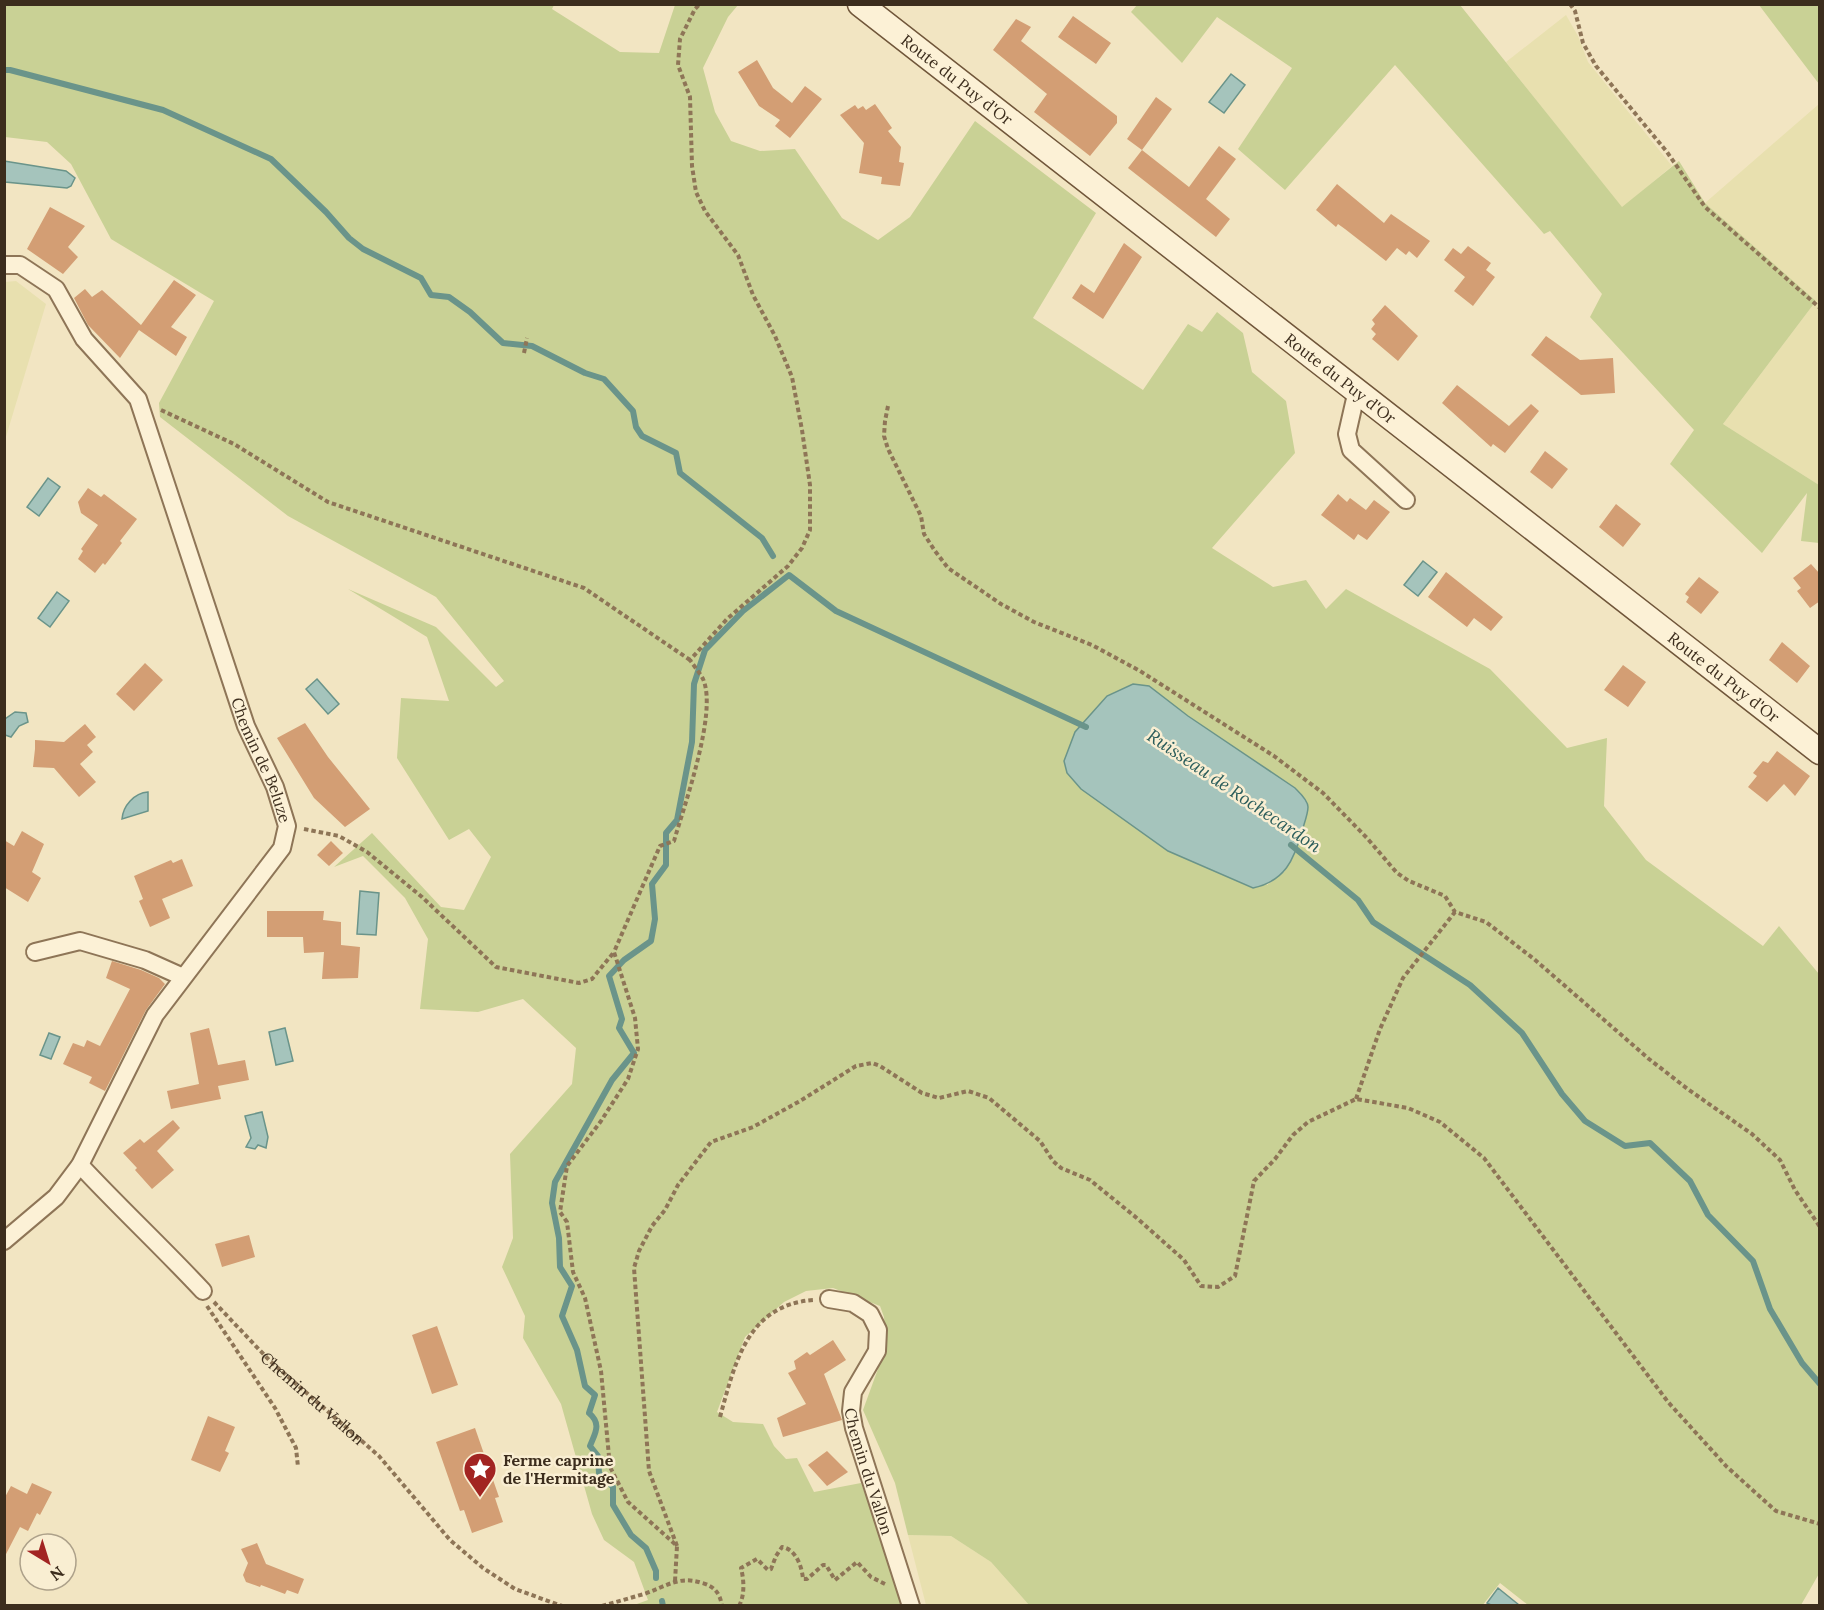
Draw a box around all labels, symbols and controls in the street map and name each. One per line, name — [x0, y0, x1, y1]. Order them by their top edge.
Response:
street label: Route du Puy d'Or — [897, 30, 1017, 129]
street label: Route du Puy d'Or — [1281, 329, 1400, 428]
street label: Route du Puy d'Or — [1664, 627, 1783, 727]
street label: Chemin de Beluze — [227, 695, 295, 825]
water label: Ruisseau de Rochecardon — [1143, 724, 1326, 857]
street label: Chemin du Vallon — [256, 1347, 369, 1449]
street label: Chemin du Vallon — [841, 1406, 898, 1538]
place label: Ferme caprine de l'Hermitage — [503, 1450, 615, 1488]
place icon: Ferme caprine de l'Hermitage — [462, 1451, 498, 1498]
north arrow — [18, 1532, 78, 1592]
text: N — [46, 1562, 68, 1586]

